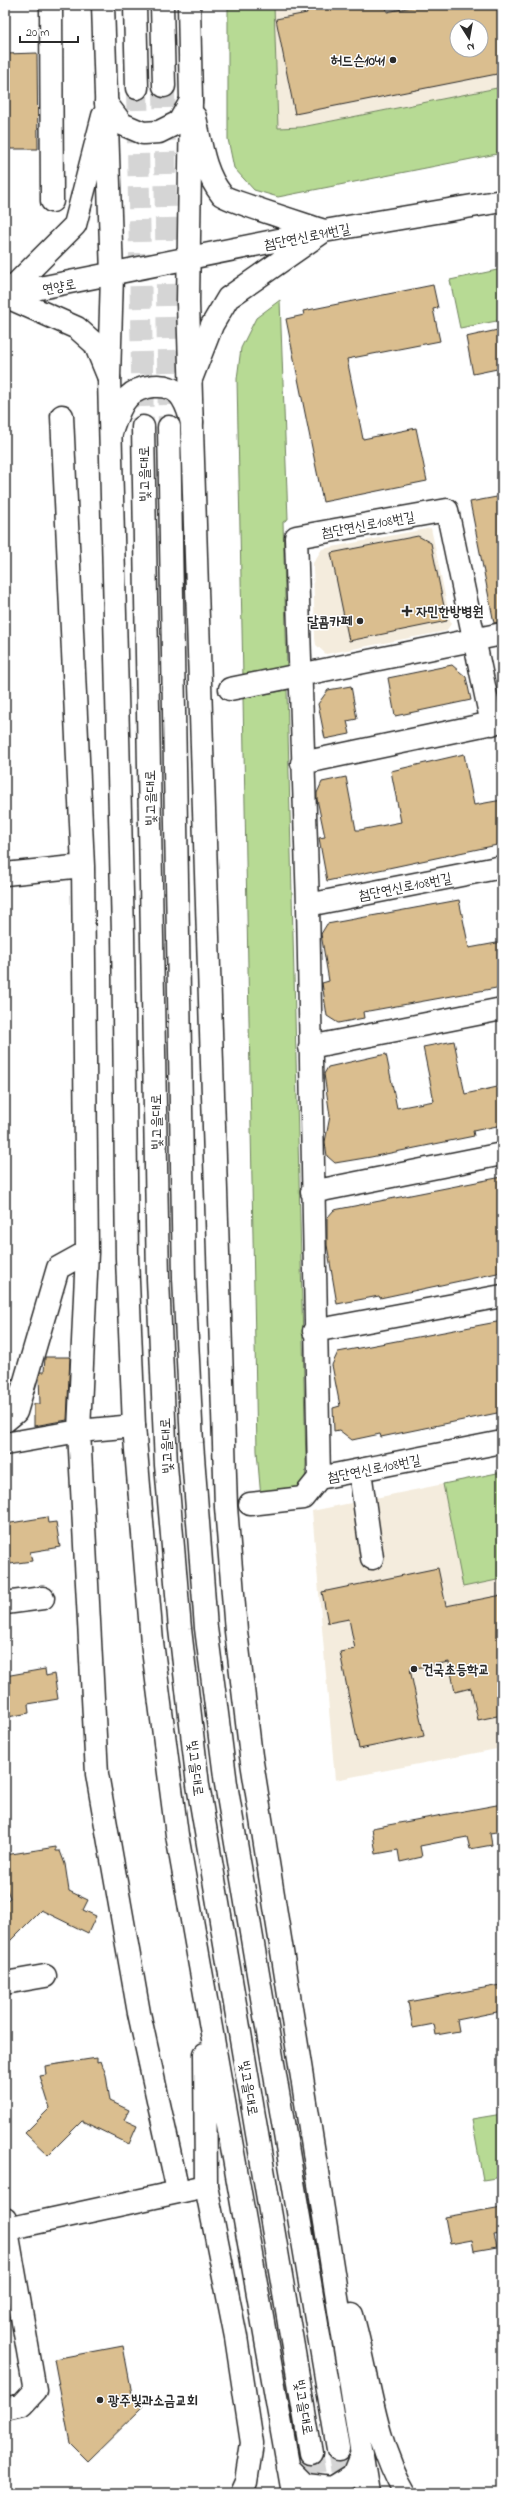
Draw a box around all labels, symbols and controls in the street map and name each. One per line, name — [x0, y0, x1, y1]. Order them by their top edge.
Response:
scale bar — [20, 18, 78, 44]
north arrow — [449, 18, 489, 58]
text: 20 m — [26, 24, 49, 42]
text: N — [466, 38, 476, 55]
place label: 허드슨1041 — [330, 51, 386, 72]
marker: 허드슨1041 — [388, 55, 398, 65]
street label: 첨단연신로91번길 — [262, 219, 353, 256]
street label: 연양로 — [41, 274, 78, 301]
street label: 빛고을대로 — [135, 446, 156, 502]
street label: 첨단연신로108번길 — [320, 507, 417, 544]
place label: 자민한방병원 — [416, 602, 484, 623]
marker: 자민한방병원 — [401, 605, 413, 617]
place label: 달콤카페 — [307, 612, 353, 633]
marker: 달콤카페 — [355, 616, 365, 626]
street label: 빛고을대로 — [141, 770, 162, 826]
street label: 첨단연신로108번길 — [357, 868, 454, 907]
street label: 빛고을대로 — [147, 1094, 168, 1150]
street label: 빛고을대로 — [156, 1417, 179, 1475]
street label: 첨단연신로108번길 — [326, 1450, 423, 1489]
place label: 건국초등학교 — [422, 1660, 490, 1681]
marker: 건국초등학교 — [409, 1664, 419, 1674]
street label: 빛고을대로 — [181, 1739, 208, 1797]
street label: 빛고을대로 — [232, 2059, 263, 2118]
street label: 빛고을대로 — [287, 2378, 318, 2437]
place label: 광주빛과소금교회 — [108, 2391, 198, 2412]
marker: 광주빛과소금교회 — [95, 2395, 105, 2405]

